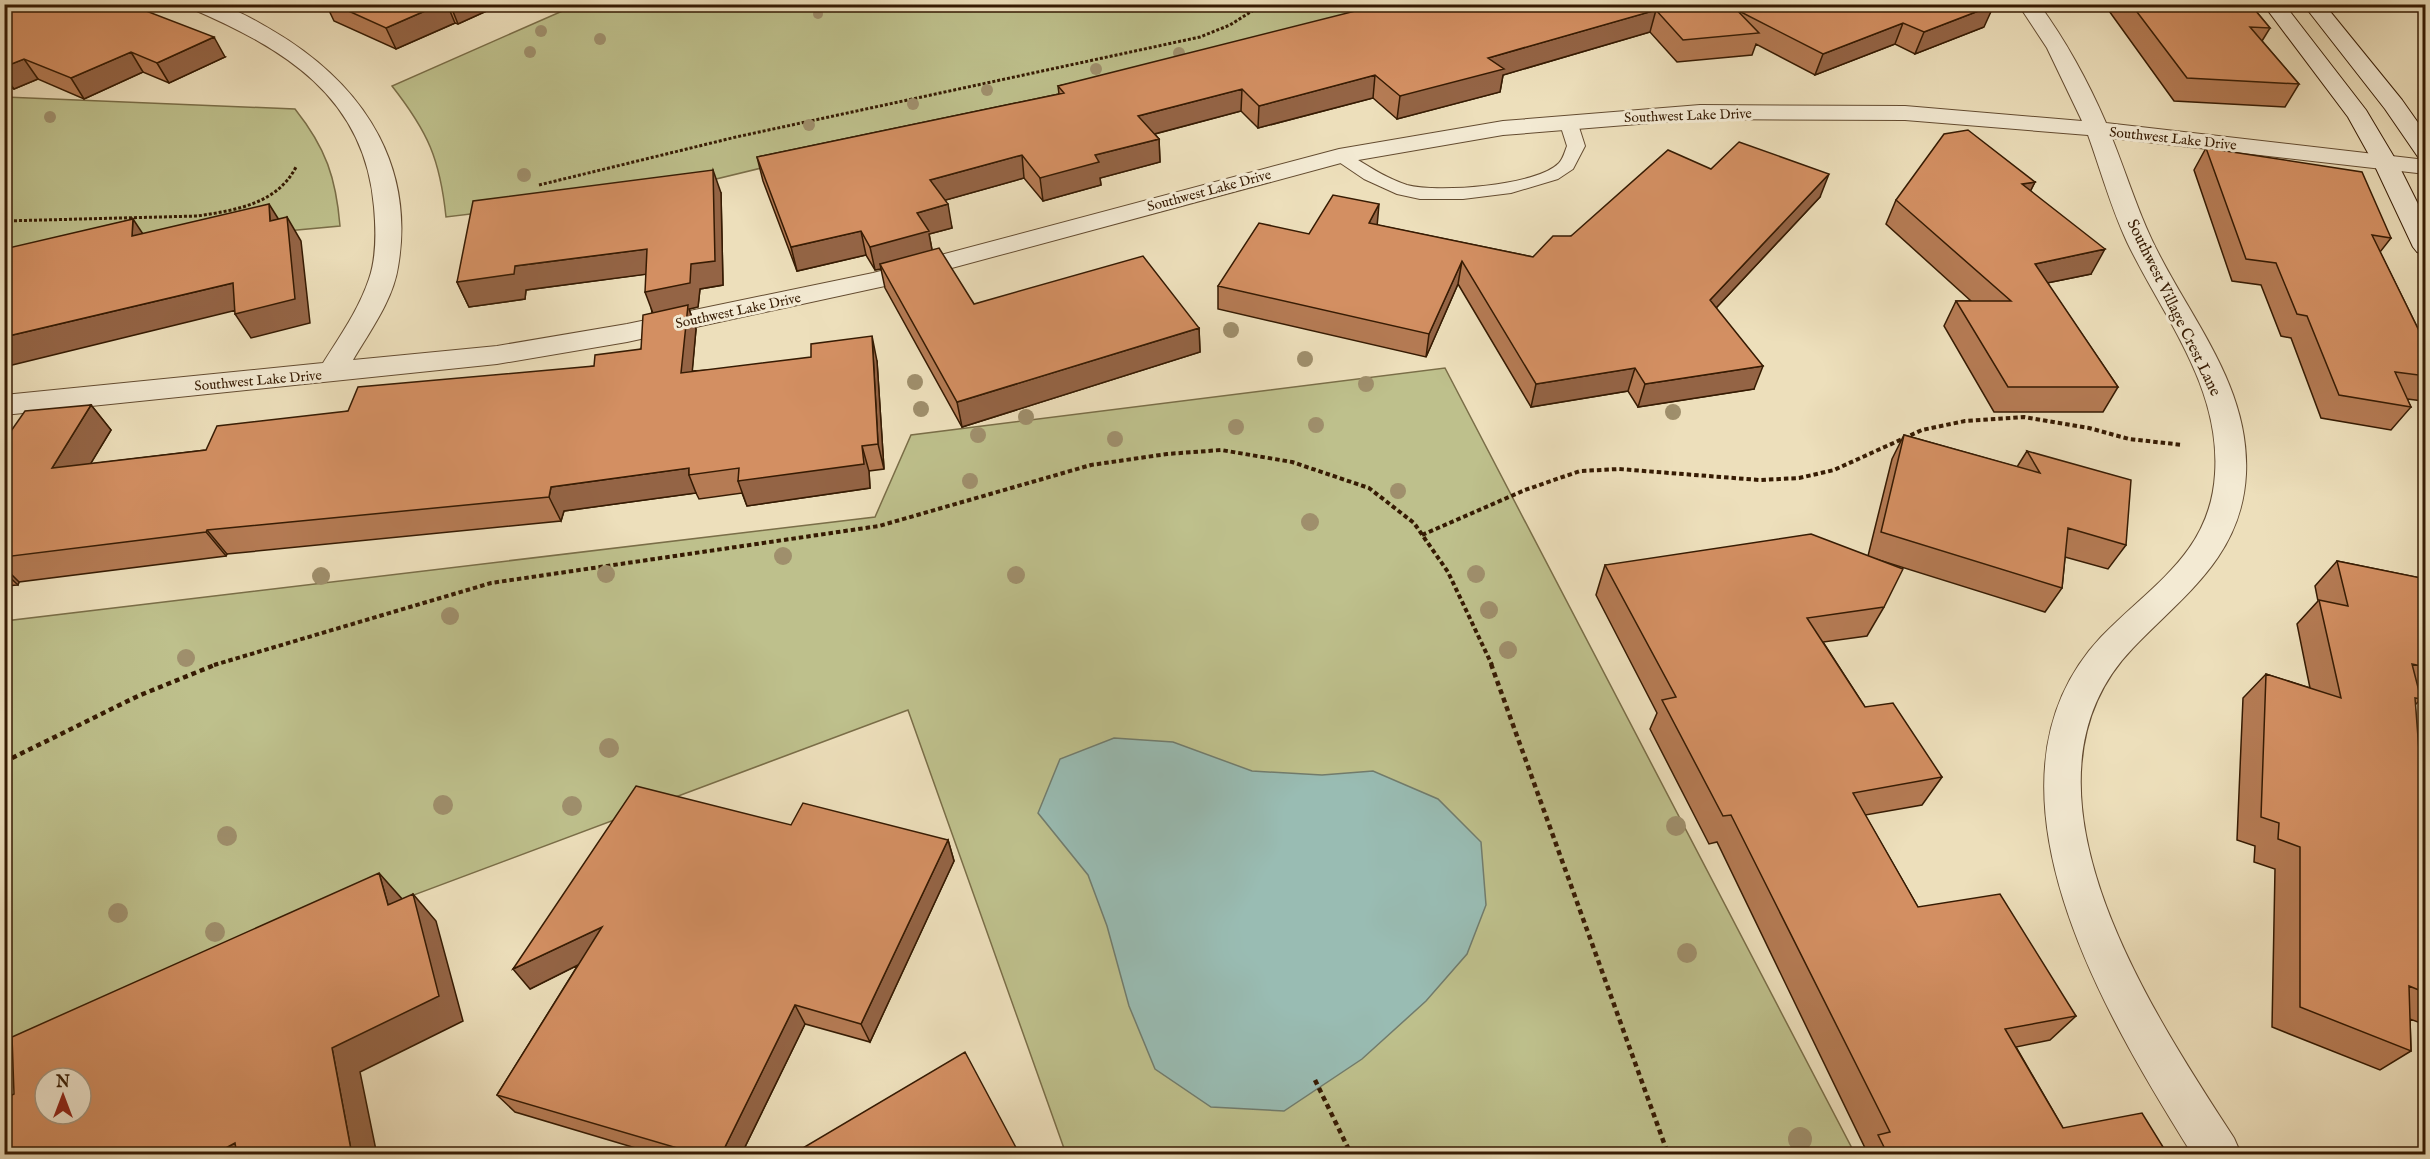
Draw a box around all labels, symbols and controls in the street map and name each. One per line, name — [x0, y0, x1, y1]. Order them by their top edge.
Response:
street label: Southwest Lake Drive — [1624, 105, 1753, 127]
street label: Southwest Lake Drive — [2108, 123, 2238, 155]
street label: Southwest Lake Drive — [1145, 166, 1274, 216]
street label: Southwest Village Crest Lane — [2122, 216, 2225, 400]
street label: Southwest Lake Drive — [674, 289, 803, 333]
street label: Southwest Lake Drive — [194, 366, 323, 396]
north arrow — [33, 1066, 93, 1126]
text: N — [55, 1073, 70, 1093]

